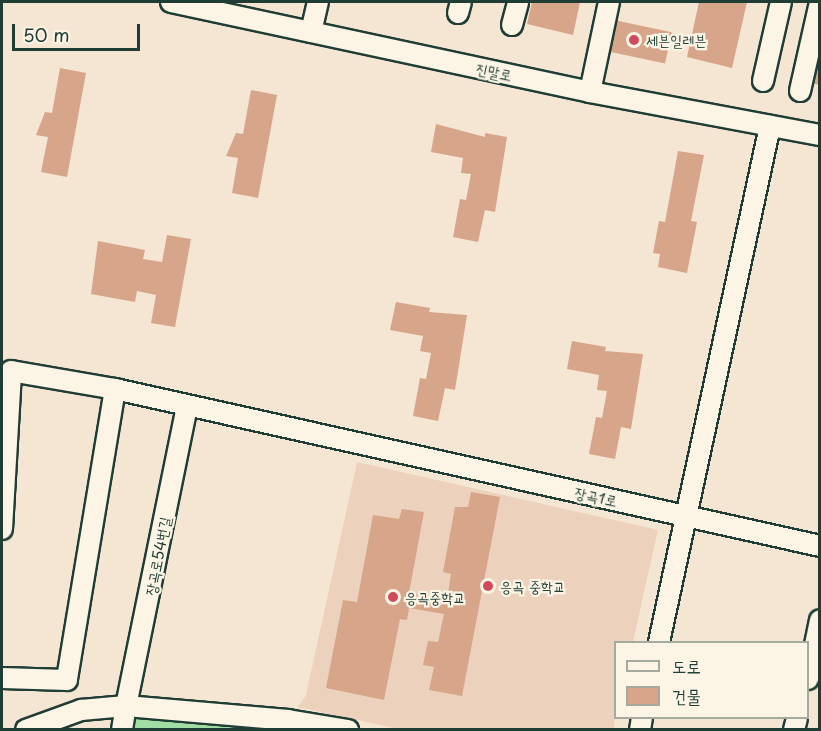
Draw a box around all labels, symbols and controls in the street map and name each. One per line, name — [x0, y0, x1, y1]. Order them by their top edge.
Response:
scale bar — [15, 12, 142, 50]
text: 50 m — [23, 21, 70, 48]
place label: 세븐일레븐 — [646, 31, 706, 49]
marker: 세븐일레븐 — [627, 33, 641, 47]
street label: 진말로 — [474, 58, 514, 84]
street label: 장곡1로 — [573, 483, 619, 509]
street label: 장곡로54번길 — [141, 515, 173, 597]
place label: 응곡 중학교 — [500, 577, 565, 595]
marker: 응곡 중학교 — [481, 579, 495, 593]
place label: 응곡중학교 — [405, 588, 465, 606]
marker: 응곡중학교 — [386, 590, 400, 604]
legend — [614, 641, 809, 719]
text: 도로 — [672, 652, 701, 679]
text: 건물 — [672, 682, 701, 709]

